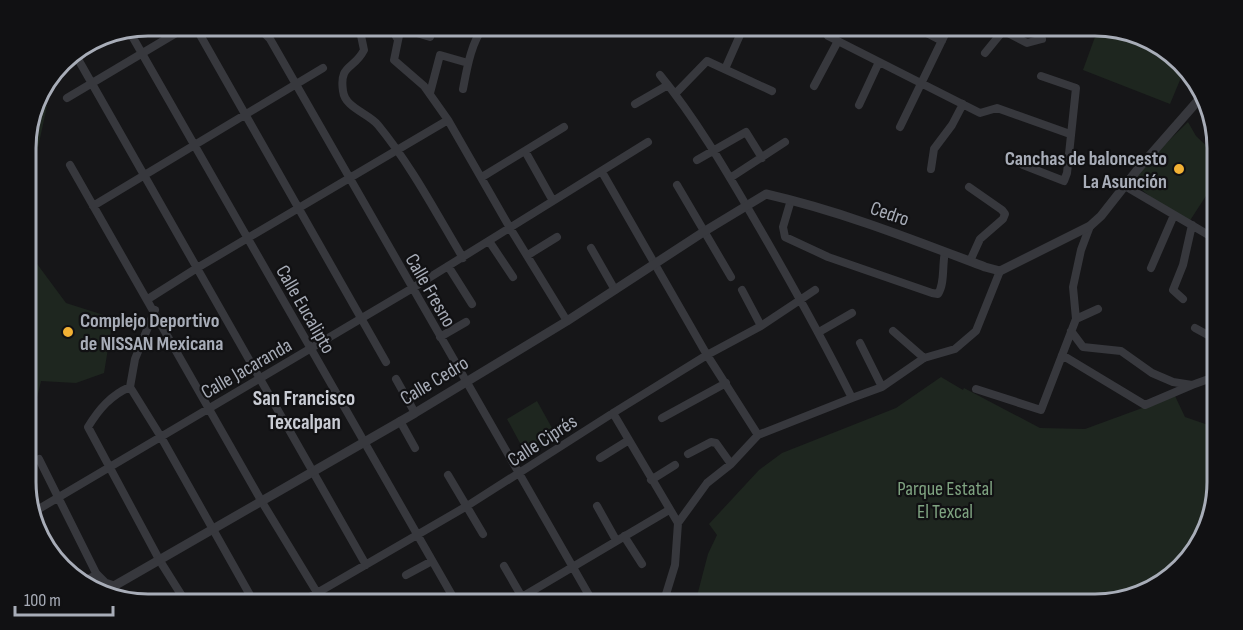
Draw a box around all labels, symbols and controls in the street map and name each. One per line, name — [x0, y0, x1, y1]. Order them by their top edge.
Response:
place label: Canchas de baloncesto La Asunción — [1005, 147, 1167, 194]
marker: Canchas de baloncesto La Asunción — [1172, 162, 1186, 176]
street label: Cedro — [867, 196, 912, 232]
street label: Calle Fresno — [400, 250, 461, 331]
street label: Calle Eucalipto — [270, 261, 340, 358]
place label: Complejo Deportivo de NISSAN Mexicana — [80, 309, 223, 356]
marker: Complejo Deportivo de NISSAN Mexicana — [61, 325, 75, 339]
street label: Calle Jacaranda — [197, 333, 296, 404]
street label: Calle Cedro — [396, 351, 473, 411]
district label: San Francisco Texcalpan — [253, 386, 355, 435]
street label: Calle Ciprés — [503, 410, 582, 472]
park label: Parque Estatal El Texcal — [897, 477, 993, 524]
scale bar — [15, 579, 112, 617]
text: 100 m — [24, 590, 61, 611]

